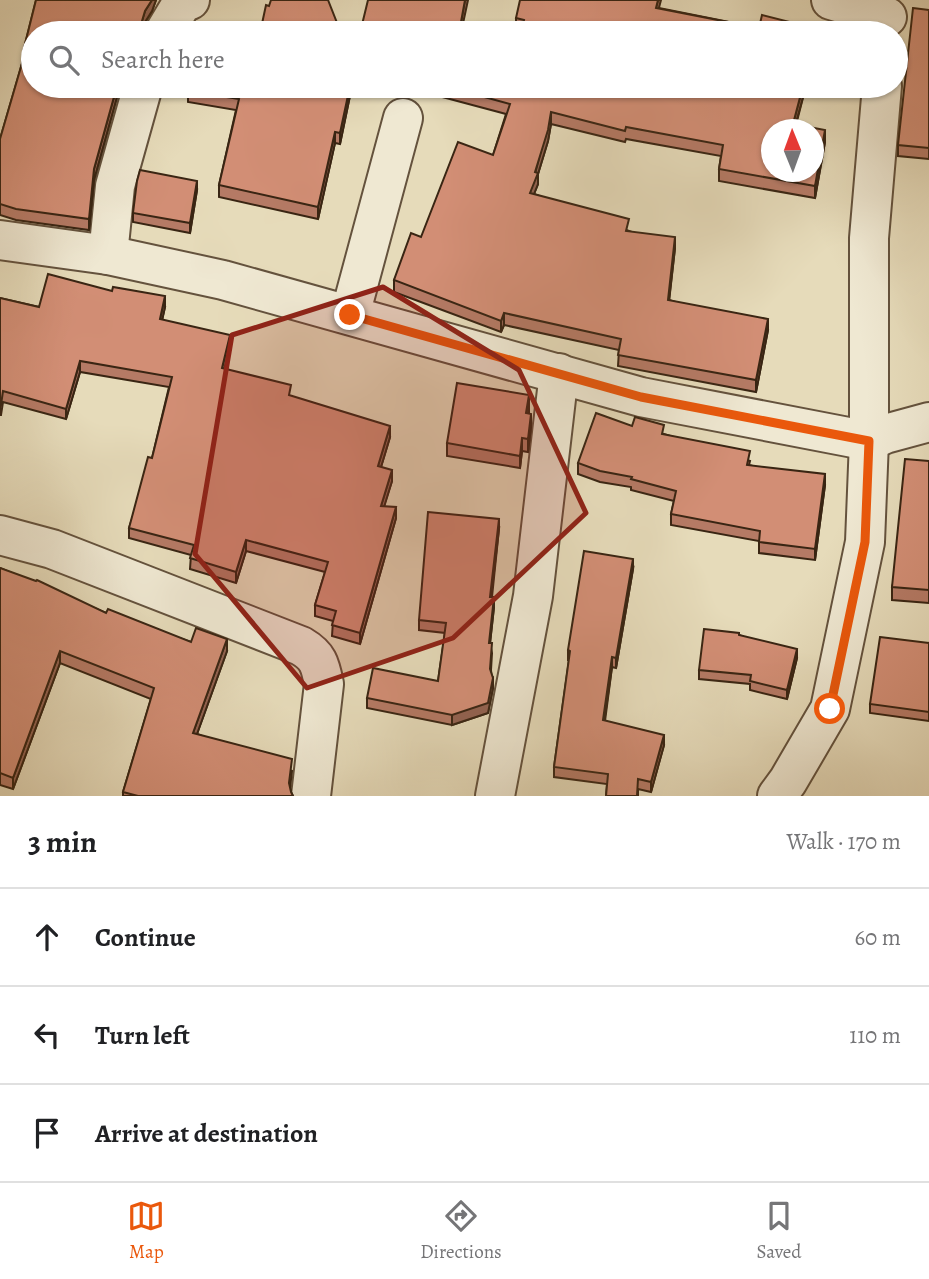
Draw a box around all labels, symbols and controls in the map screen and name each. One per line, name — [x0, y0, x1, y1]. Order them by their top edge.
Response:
search box — [21, 21, 908, 98]
icon: search — [45, 41, 83, 79]
text: Search here — [101, 42, 225, 77]
north arrow — [761, 119, 824, 182]
route end — [334, 299, 365, 330]
route start — [814, 693, 845, 724]
text: 3 min — [28, 822, 97, 862]
text: Walk · 170 m — [787, 826, 901, 857]
icon: ahead — [28, 918, 66, 956]
text: Continue — [95, 920, 196, 955]
text: 60 m — [854, 922, 901, 953]
icon: left — [28, 1016, 66, 1054]
text: Turn left — [95, 1018, 190, 1053]
text: 110 m — [849, 1020, 901, 1051]
icon: arrive — [28, 1114, 66, 1152]
text: Arrive at destination — [95, 1116, 318, 1151]
tab: Map — [127, 1197, 165, 1265]
tab: Directions — [420, 1197, 502, 1265]
tab: Saved — [757, 1197, 802, 1265]

